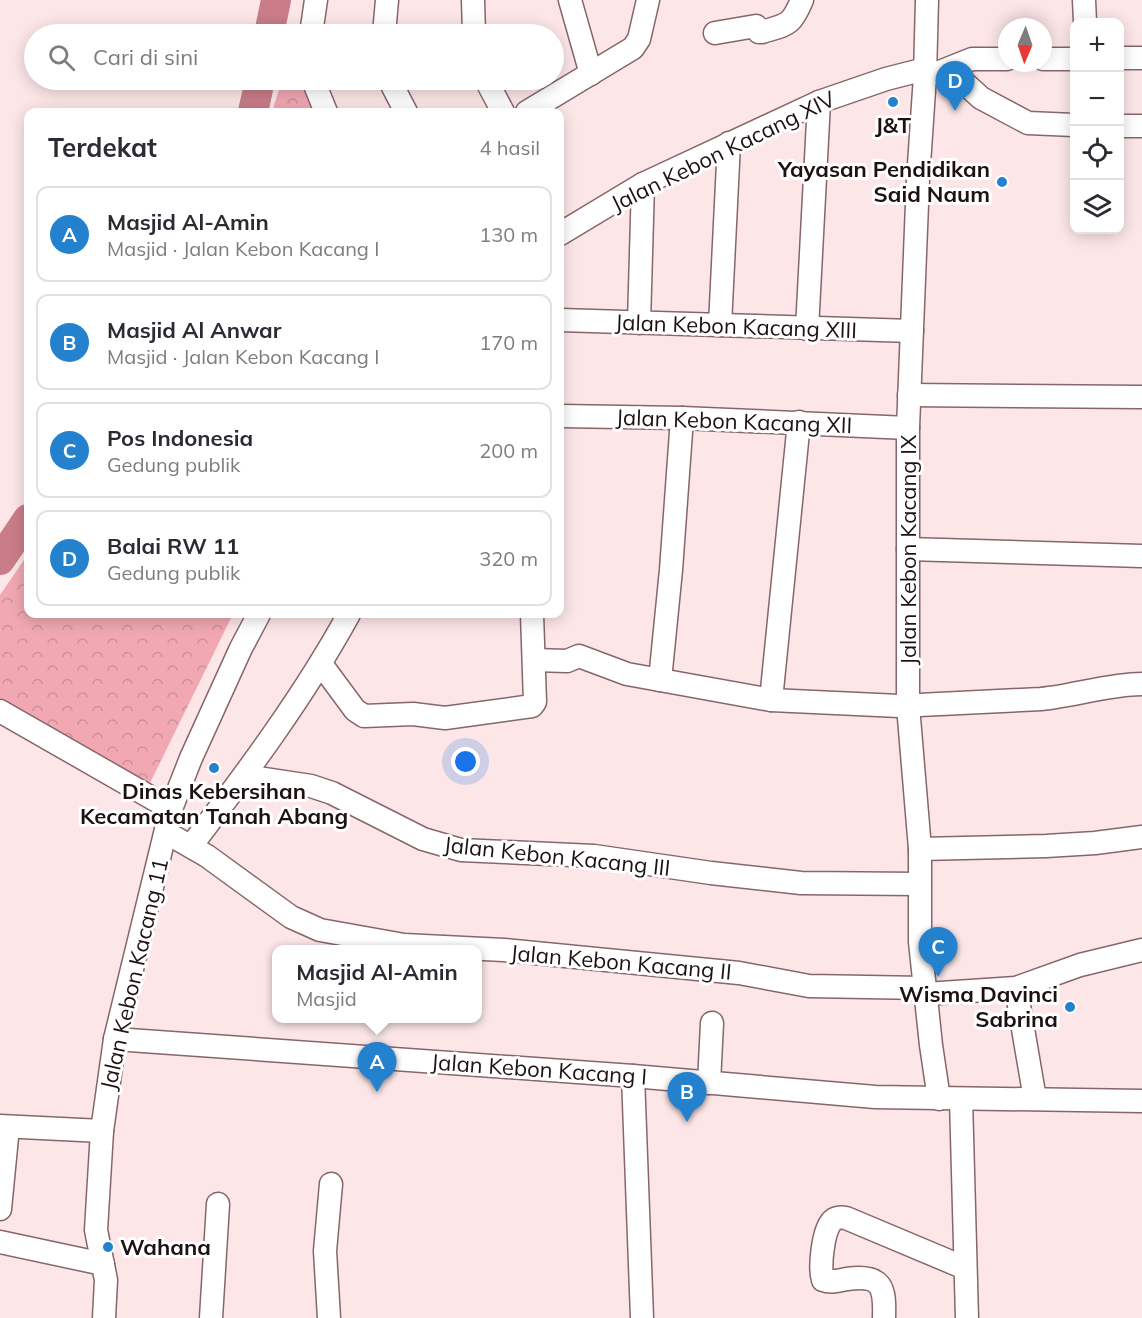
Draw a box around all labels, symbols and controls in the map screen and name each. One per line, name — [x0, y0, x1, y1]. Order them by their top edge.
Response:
north arrow — [998, 18, 1052, 72]
map controls — [1070, 18, 1124, 234]
button: + — [1070, 18, 1124, 72]
search box — [24, 24, 564, 90]
icon: search — [45, 41, 78, 74]
text: Cari di sini — [93, 43, 198, 71]
pin: D — [936, 62, 974, 111]
button: − — [1070, 72, 1124, 126]
street label: Jalan Kebon Kacang XIV — [606, 84, 840, 218]
marker: J&T — [886, 95, 900, 109]
place label: J&T — [875, 111, 911, 139]
button: locate — [1070, 126, 1124, 180]
text: Terdekat — [48, 131, 157, 164]
text: 4 hasil — [480, 135, 540, 160]
place label: Yayasan Pendidikan Said Naum — [777, 155, 990, 208]
marker: Yayasan Pendidikan Said Naum — [995, 175, 1009, 189]
button: layers — [1070, 180, 1124, 234]
text: Masjid Al-Amin — [107, 208, 269, 236]
text: A — [62, 222, 77, 247]
text: 130 m — [479, 222, 538, 247]
text: Masjid · Jalan Kebon Kacang I — [107, 236, 379, 261]
street label: Jalan Kebon Kacang XIII — [615, 308, 857, 344]
text: Masjid Al Anwar — [107, 316, 281, 344]
text: B — [63, 330, 76, 355]
text: 170 m — [479, 330, 538, 355]
text: Masjid · Jalan Kebon Kacang I — [107, 344, 379, 369]
street label: Jalan Kebon Kacang XII — [615, 403, 853, 439]
text: Pos Indonesia — [107, 424, 253, 452]
street label: Jalan Kebon Kacang IX — [894, 434, 922, 665]
text: C — [63, 438, 76, 463]
text: 200 m — [479, 438, 538, 463]
text: Gedung publik — [107, 452, 240, 477]
text: Balai RW 11 — [107, 532, 239, 560]
text: D — [62, 546, 77, 571]
text: 320 m — [479, 546, 538, 571]
text: Gedung publik — [107, 560, 240, 585]
your location — [451, 747, 480, 776]
marker: Dinas Kebersihan Kecamatan Tanah Abang — [207, 761, 221, 775]
place label: Dinas Kebersihan Kecamatan Tanah Abang — [80, 777, 348, 830]
street label: Jalan Kebon Kacang III — [442, 830, 672, 882]
street label: Jalan Kebon Kacang 11 — [94, 855, 174, 1093]
pin: C — [918, 928, 958, 977]
street label: Jalan Kebon Kacang II — [509, 938, 733, 986]
popup — [272, 945, 482, 1023]
text: Masjid Al-Amin — [296, 958, 458, 986]
place label: Wisma Davinci Sabrina — [899, 980, 1058, 1033]
text: Masjid — [296, 986, 357, 1011]
marker: Wisma Davinci Sabrina — [1063, 1000, 1077, 1014]
pin: A — [358, 1042, 397, 1092]
street label: Jalan Kebon Kacang I — [430, 1047, 648, 1091]
pin: B — [668, 1072, 706, 1122]
place label: Wahana — [120, 1233, 211, 1261]
marker: Wahana — [101, 1240, 115, 1254]

